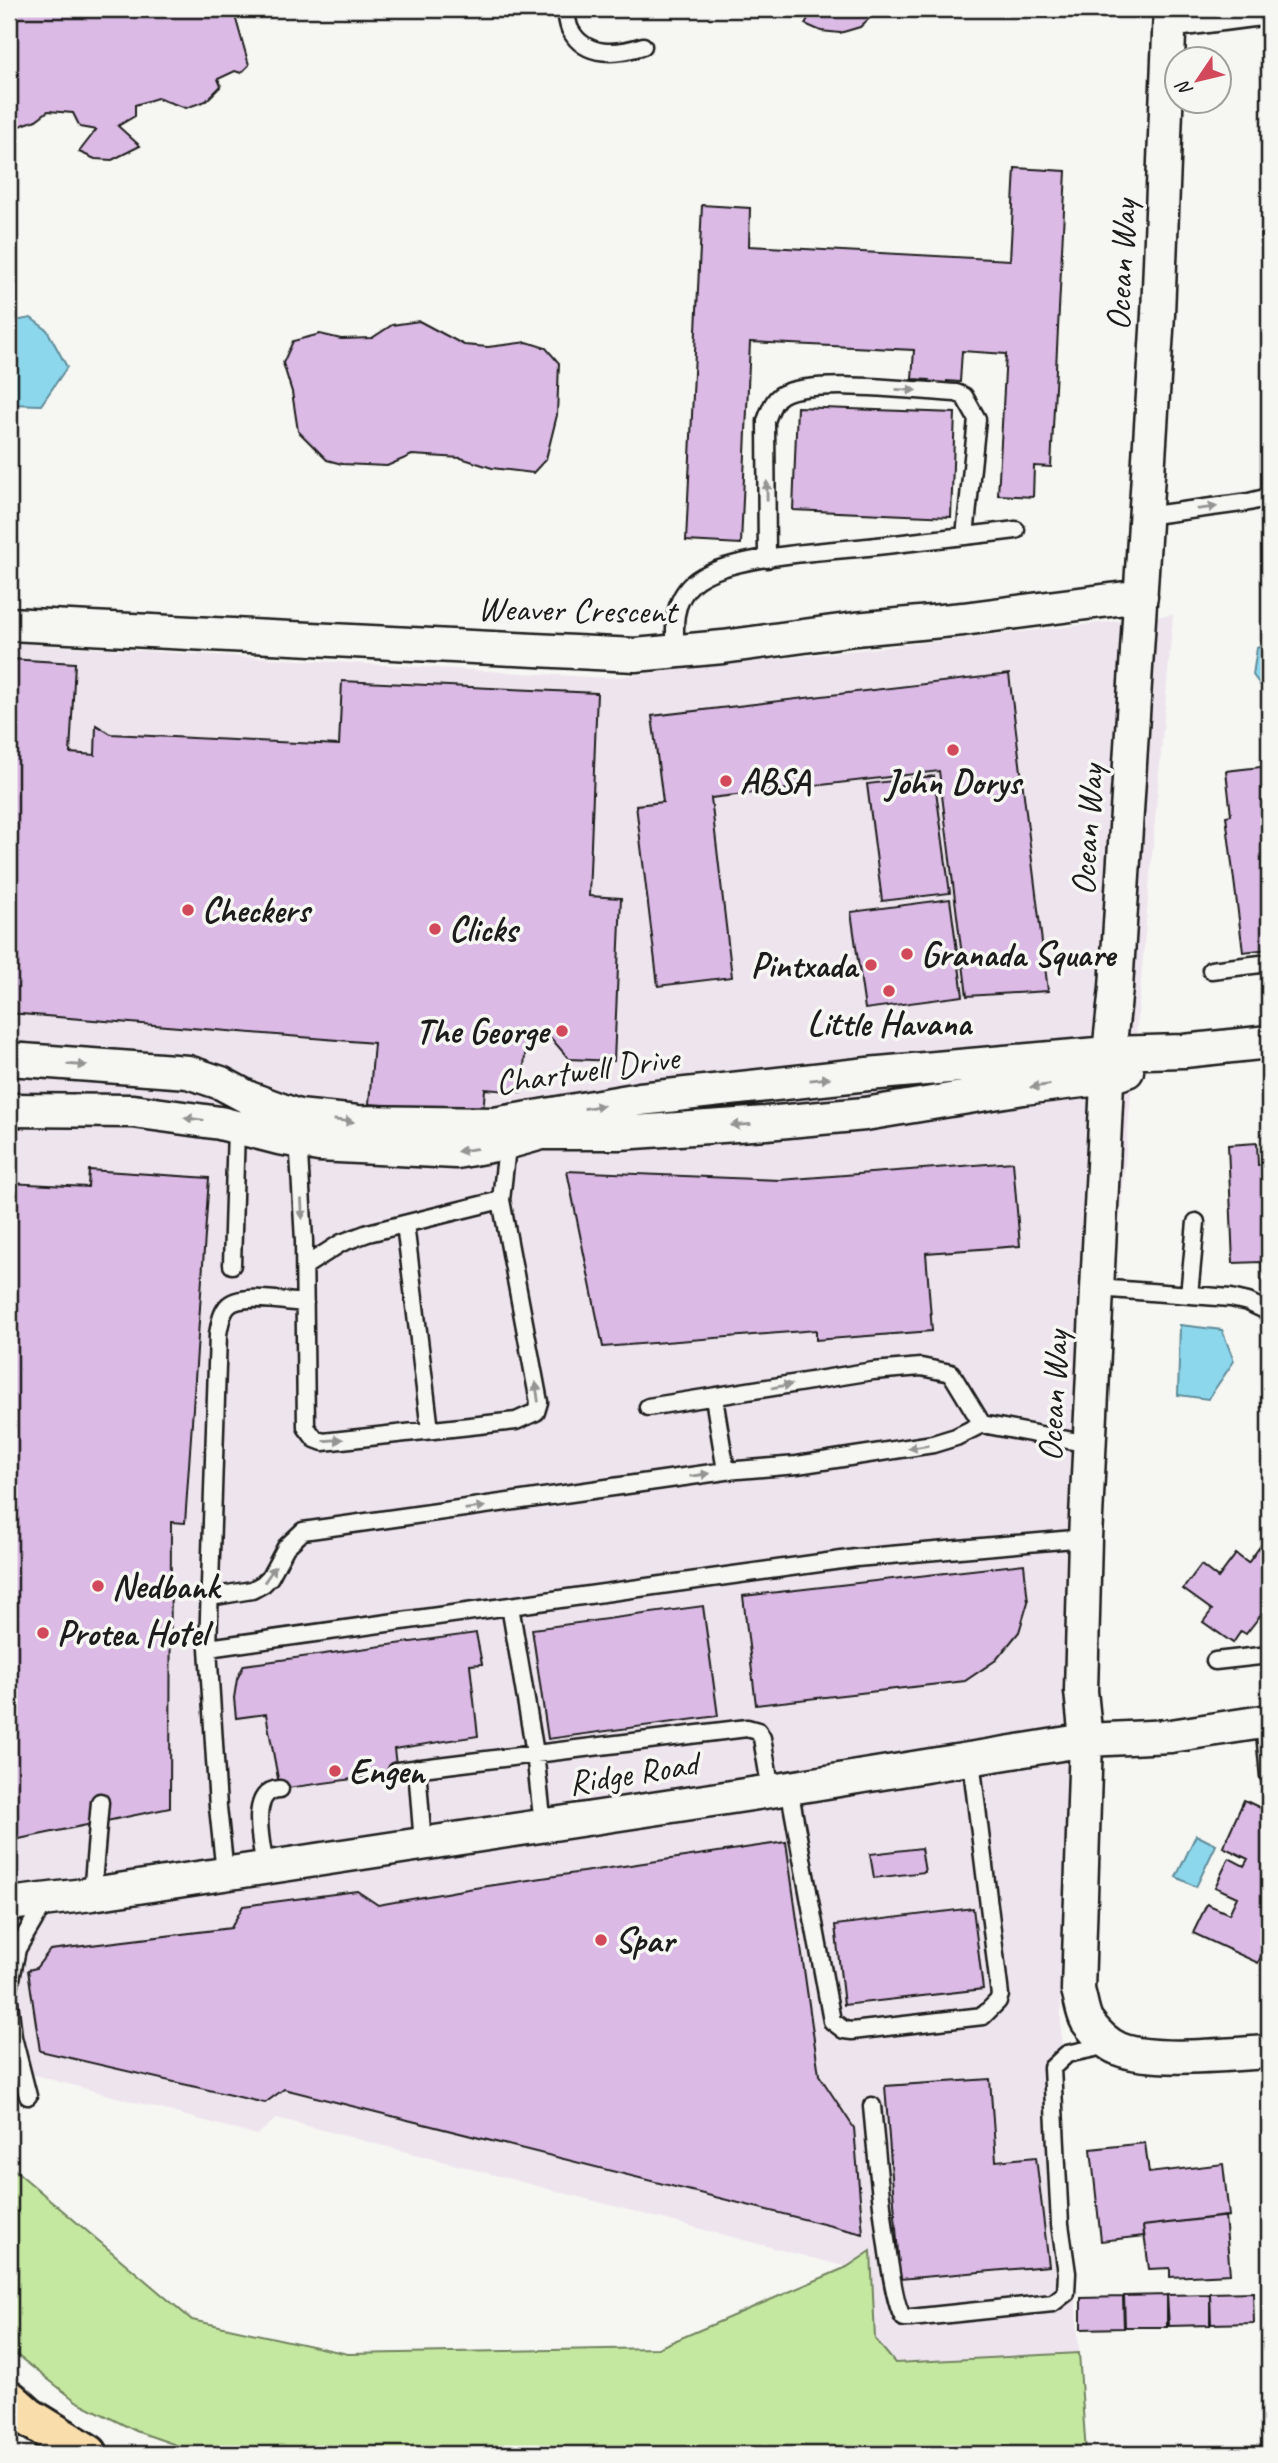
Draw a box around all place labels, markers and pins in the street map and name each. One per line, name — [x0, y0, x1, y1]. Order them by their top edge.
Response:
marker: John Dorys — [945, 742, 961, 758]
place label: ABSA — [740, 759, 812, 804]
place label: John Dorys — [884, 760, 1024, 805]
marker: ABSA — [718, 773, 734, 789]
place label: Checkers — [202, 888, 313, 933]
marker: Checkers — [180, 902, 196, 918]
place label: Clicks — [449, 907, 521, 952]
marker: Clicks — [427, 921, 443, 937]
place label: Granada Square — [921, 932, 1117, 977]
place label: Pintxada — [751, 943, 860, 988]
marker: Granada Square — [899, 946, 915, 962]
marker: Pintxada — [863, 957, 879, 973]
marker: Little Havana — [881, 983, 897, 999]
place label: Little Havana — [807, 1001, 973, 1046]
place label: The George — [415, 1009, 551, 1054]
marker: The George — [554, 1023, 570, 1039]
place label: Nedbank — [112, 1564, 222, 1609]
marker: Nedbank — [90, 1578, 106, 1594]
place label: Protea Hotel — [57, 1611, 214, 1656]
marker: Protea Hotel — [35, 1625, 51, 1641]
place label: Engen — [349, 1749, 426, 1794]
marker: Engen — [327, 1763, 343, 1779]
place label: Spar — [615, 1918, 677, 1963]
marker: Spar — [593, 1932, 609, 1948]

